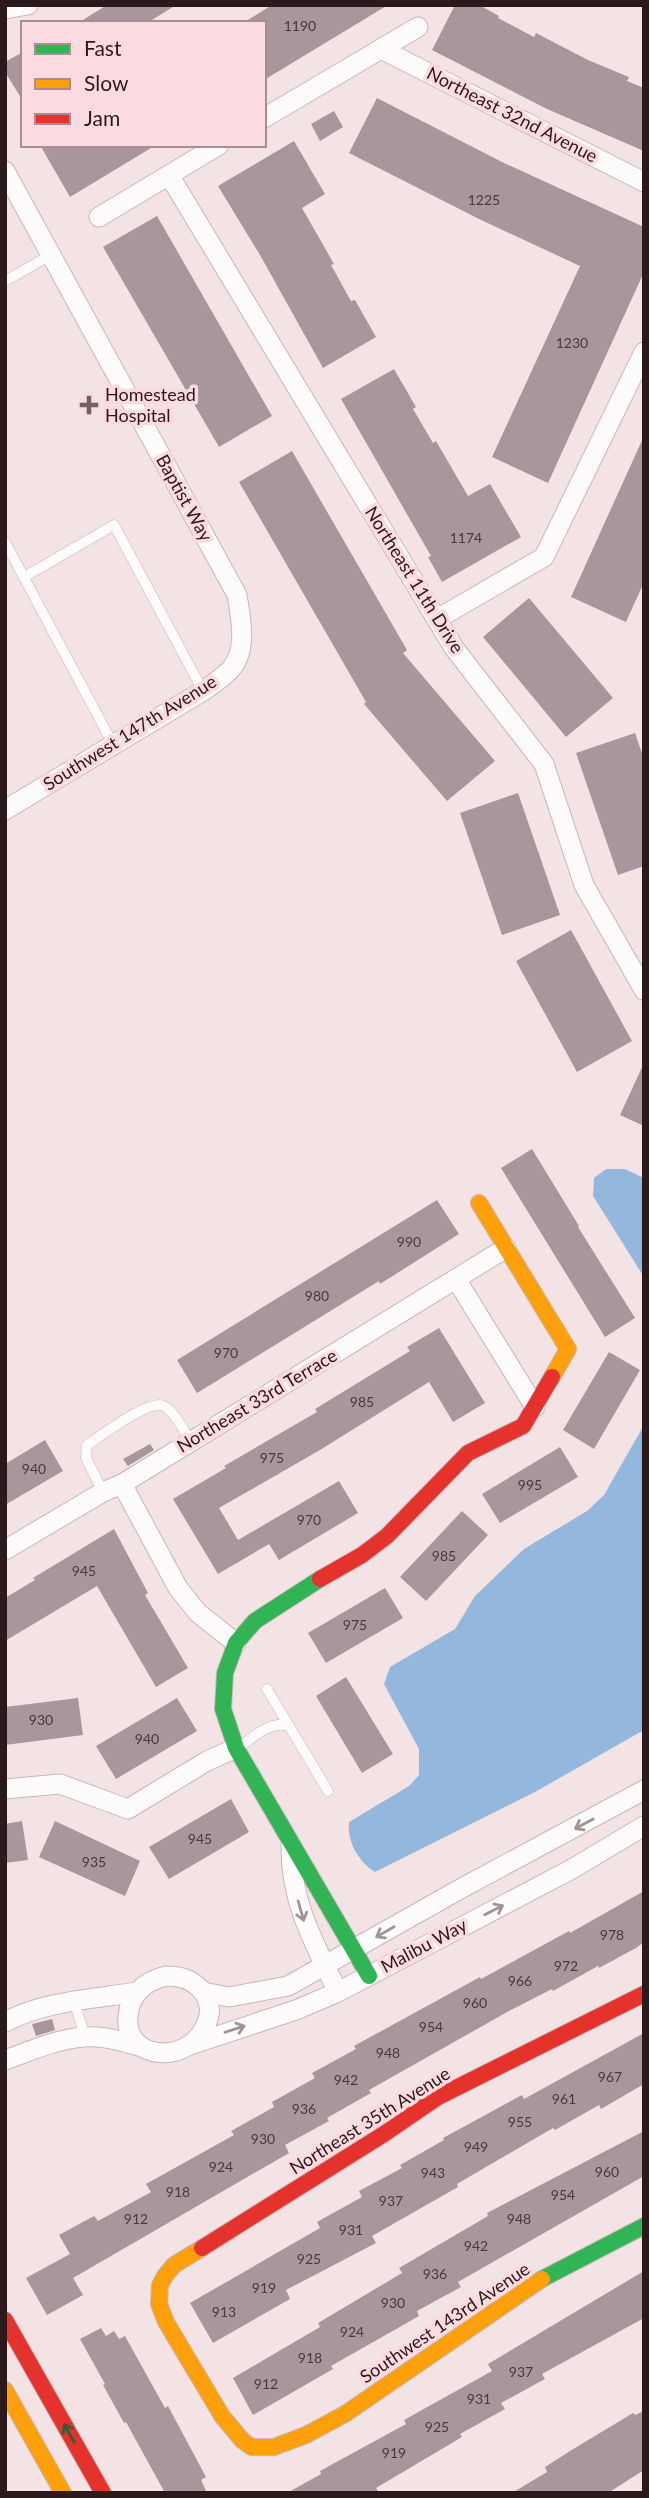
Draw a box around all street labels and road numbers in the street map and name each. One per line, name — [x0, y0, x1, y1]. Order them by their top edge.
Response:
street label: Northeast 32nd Avenue — [423, 61, 601, 167]
street label: Baptist Way — [152, 450, 218, 545]
street label: Northeast 11th Drive — [361, 502, 469, 657]
street label: Southwest 147th Avenue — [39, 670, 220, 795]
street label: Northeast 33rd Terrace — [172, 1344, 341, 1457]
street label: Malibu Way — [377, 1913, 471, 1977]
street label: Northeast 35th Avenue — [285, 2062, 454, 2178]
street label: Southwest 143rd Avenue — [355, 2257, 533, 2387]

